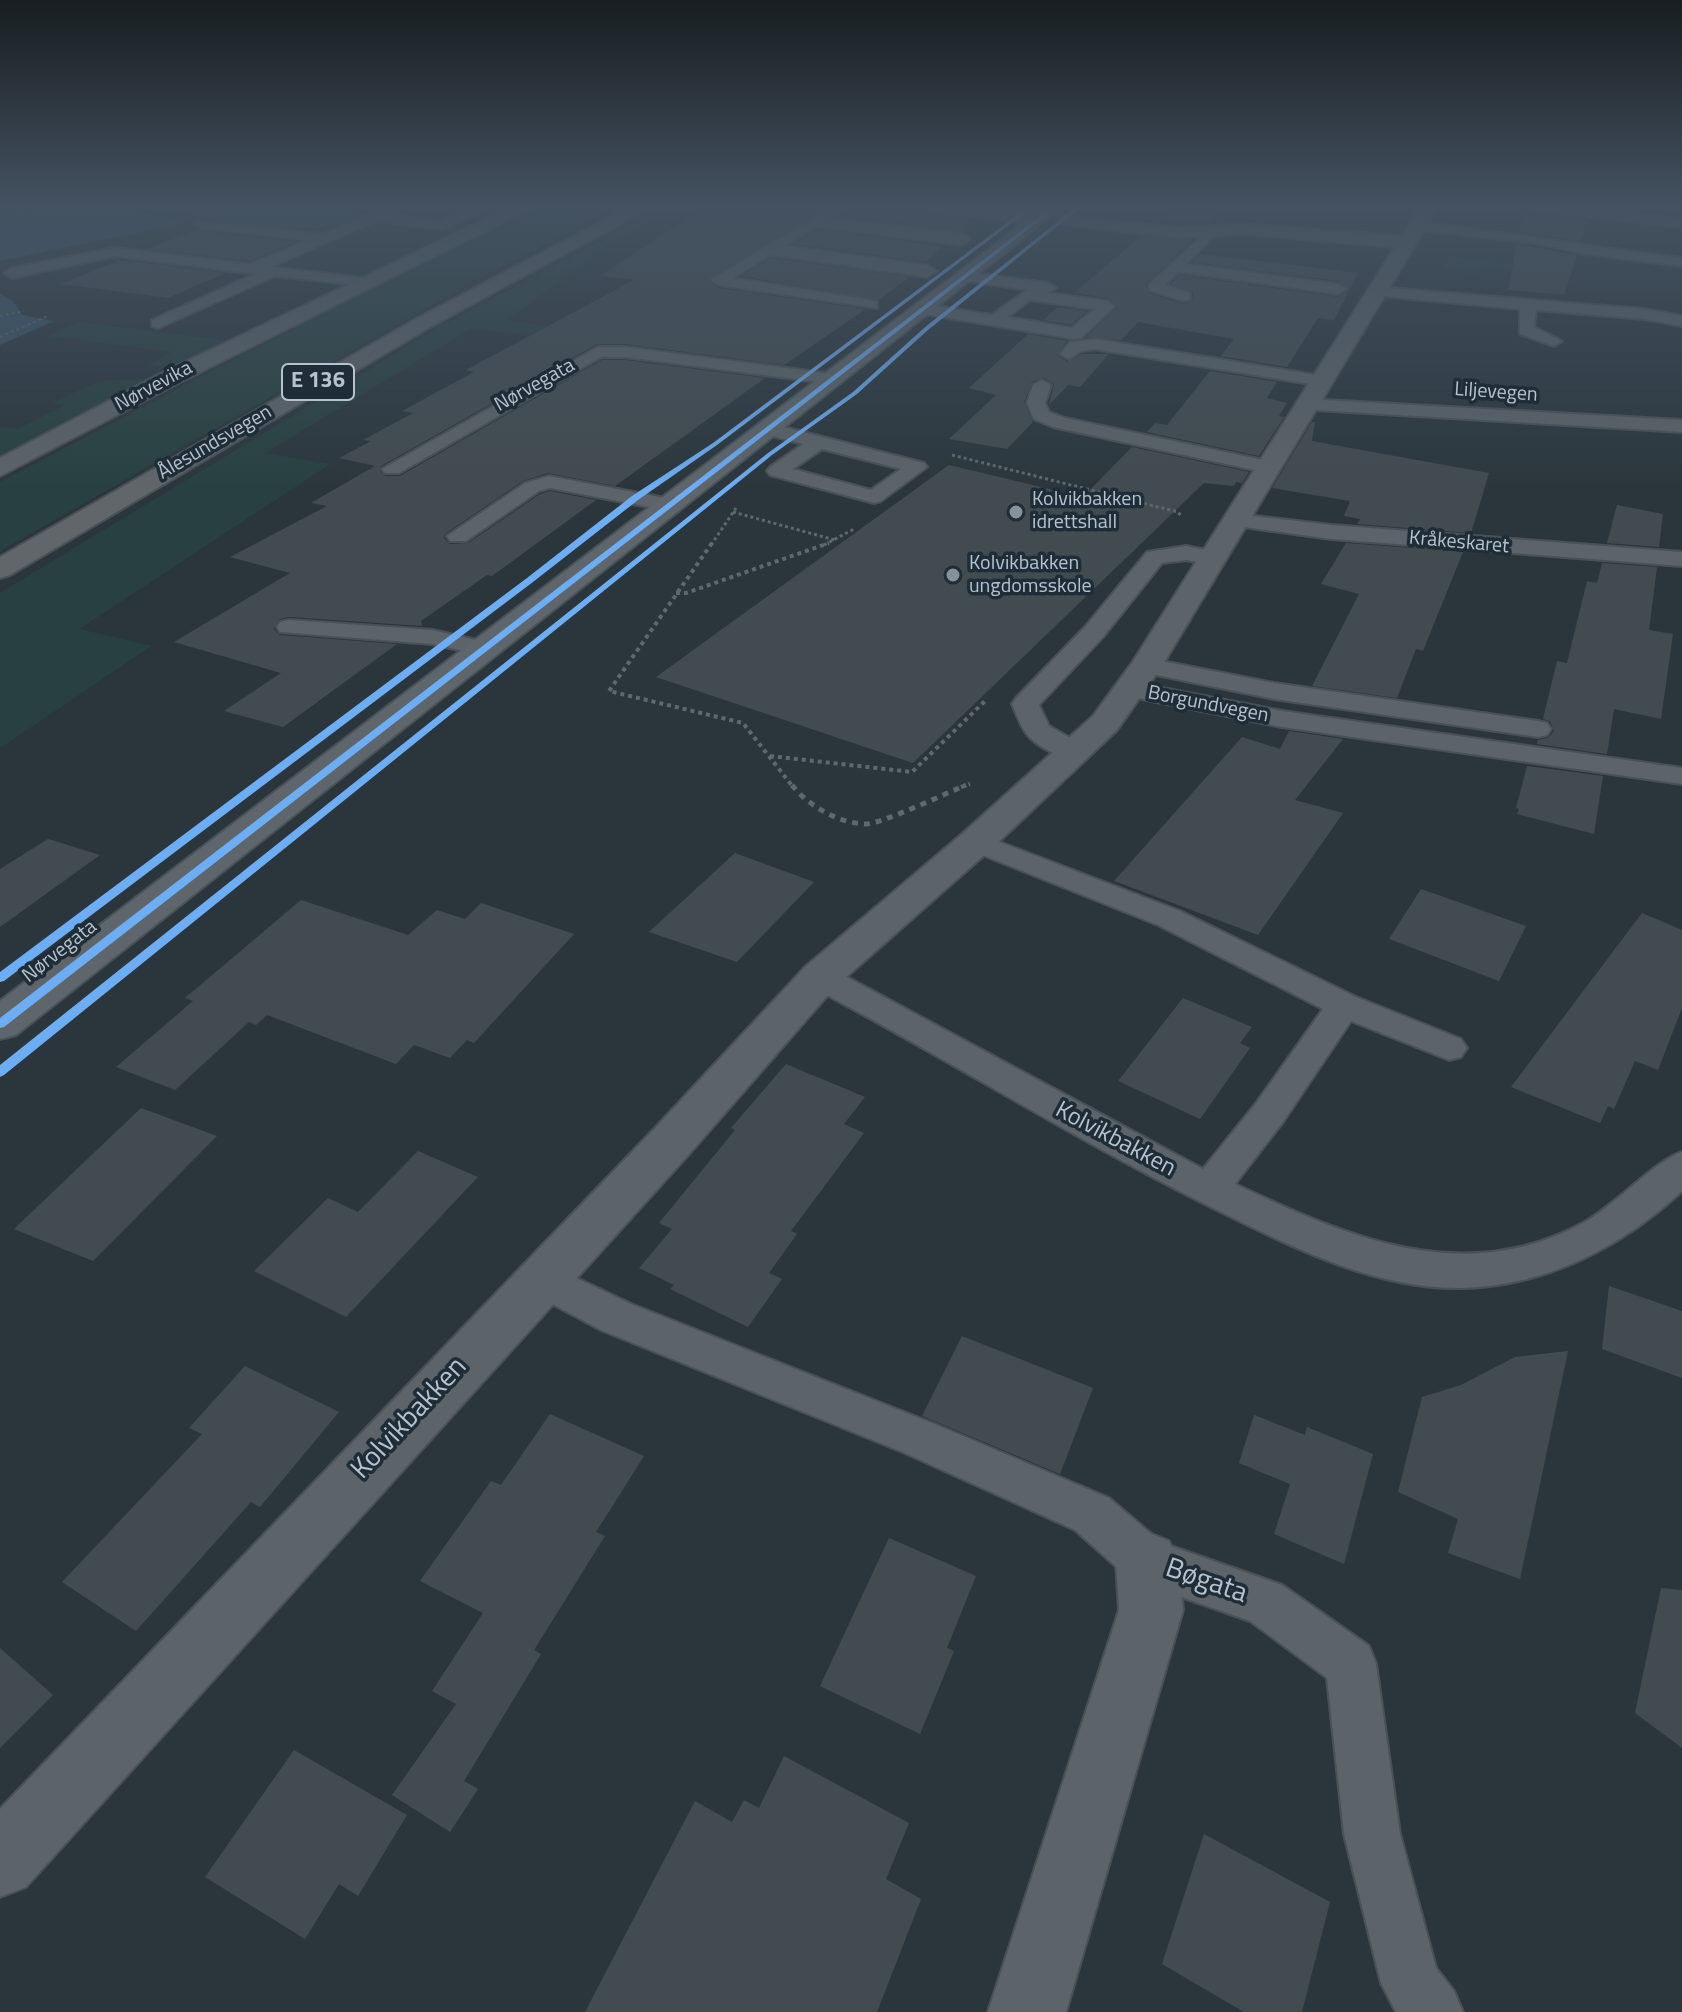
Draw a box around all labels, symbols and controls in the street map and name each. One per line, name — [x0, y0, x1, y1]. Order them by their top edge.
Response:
street label: Nørvegata — [491, 354, 579, 418]
street label: Nørvevika — [111, 357, 197, 417]
road number: E 136 — [282, 364, 354, 400]
street label: Liljevegen — [1453, 378, 1539, 408]
street label: Ålesundsvegen — [154, 401, 276, 485]
place label: Kolvikbakken idrettshall — [1032, 488, 1142, 535]
marker: Kolvikbakken idrettshall — [1007, 503, 1025, 521]
street label: Kråkeskaret — [1408, 527, 1510, 559]
place label: Kolvikbakken ungdomsskole — [969, 552, 1092, 599]
marker: Kolvikbakken ungdomsskole — [944, 566, 962, 584]
street label: Borgundvegen — [1146, 682, 1270, 728]
street label: Nørvegata — [18, 916, 102, 988]
street label: Kolvikbakken — [1050, 1096, 1180, 1184]
street label: Kolvikbakken — [345, 1351, 475, 1487]
street label: Bøgata — [1161, 1552, 1251, 1612]

